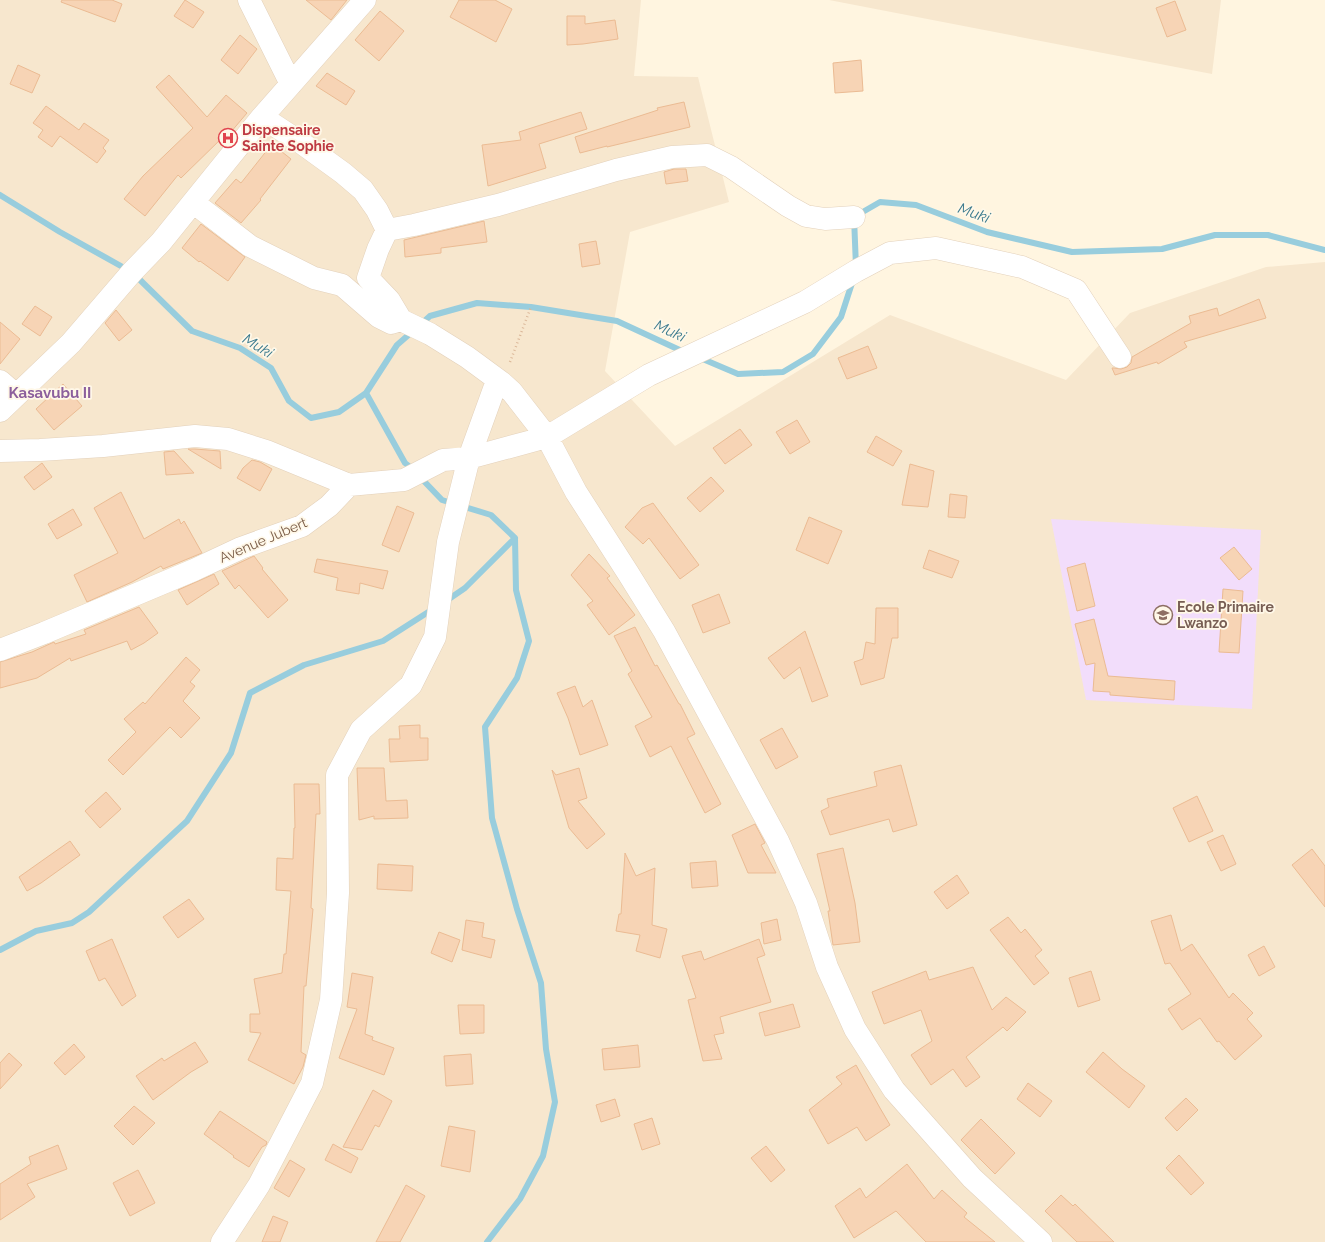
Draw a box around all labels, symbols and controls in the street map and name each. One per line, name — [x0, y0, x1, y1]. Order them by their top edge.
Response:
place label: Dispensaire Sainte Sophie — [242, 122, 335, 154]
hospital icon: Dispensaire Sainte Sophie — [217, 127, 239, 149]
water label: Muki — [956, 199, 993, 227]
water label: Muki — [652, 316, 689, 346]
water label: Muki — [240, 330, 277, 363]
district label: Kasavubu II — [9, 384, 91, 402]
street label: Avenue Jubert — [217, 514, 310, 566]
place label: Ecole Primaire Lwanzo — [1177, 599, 1274, 631]
school or university icon: Ecole Primaire Lwanzo — [1152, 604, 1174, 626]

